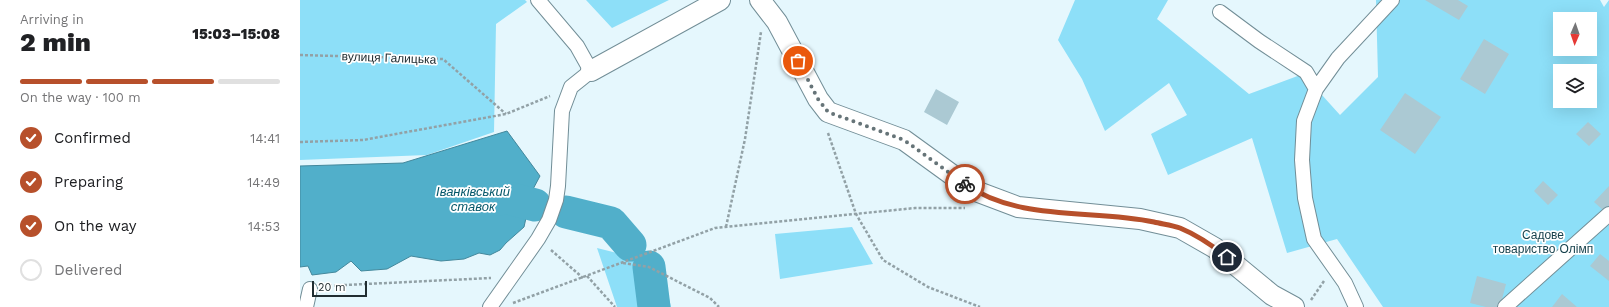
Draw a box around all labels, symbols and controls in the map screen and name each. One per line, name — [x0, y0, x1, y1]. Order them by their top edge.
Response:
text: Arriving in — [20, 12, 84, 27]
north arrow — [1553, 12, 1597, 56]
map controls — [1553, 12, 1597, 108]
text: 15:03–15:08 — [192, 25, 280, 43]
text: 2 min — [20, 27, 91, 57]
pin — [781, 44, 815, 78]
street label: вулиця Галицька — [342, 49, 437, 67]
icon: bag — [787, 50, 809, 72]
button: layers — [1553, 64, 1597, 108]
text: On the way · 100 m — [20, 90, 141, 105]
icon: check — [20, 127, 42, 149]
text: Confirmed — [54, 129, 131, 147]
text: 14:41 — [250, 131, 280, 146]
courier — [945, 164, 985, 204]
icon: check — [20, 171, 42, 193]
text: Preparing — [54, 173, 123, 191]
icon: bike — [954, 173, 976, 195]
text: 14:49 — [247, 175, 280, 190]
water label: Іванківський ставок — [436, 184, 510, 214]
icon: check — [20, 215, 42, 237]
text: On the way — [54, 217, 136, 235]
text: 14:53 — [248, 219, 280, 234]
park label: Садове товариство Олімп — [1493, 228, 1593, 256]
pin — [1210, 240, 1244, 274]
icon: home — [1216, 246, 1238, 268]
text: Delivered — [54, 261, 122, 279]
scale bar — [312, 279, 367, 298]
text: 20 m — [318, 281, 346, 294]

